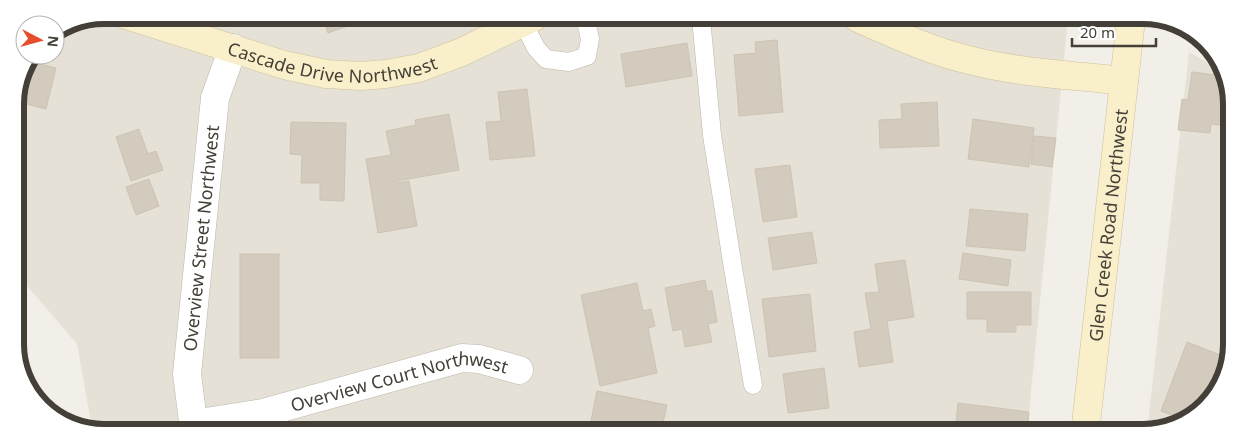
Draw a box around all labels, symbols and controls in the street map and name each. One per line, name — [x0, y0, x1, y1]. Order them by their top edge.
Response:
north arrow — [15, 15, 65, 65]
scale bar — [1072, 15, 1156, 47]
text: 20 m — [1080, 22, 1115, 42]
text: N — [43, 35, 63, 48]
street label: Cascade Drive Northwest — [225, 36, 441, 88]
street label: Glen Creek Road Northwest — [1083, 107, 1133, 343]
street label: Overview Street Northwest — [177, 123, 224, 352]
street label: Overview Court Northwest — [288, 346, 511, 417]

